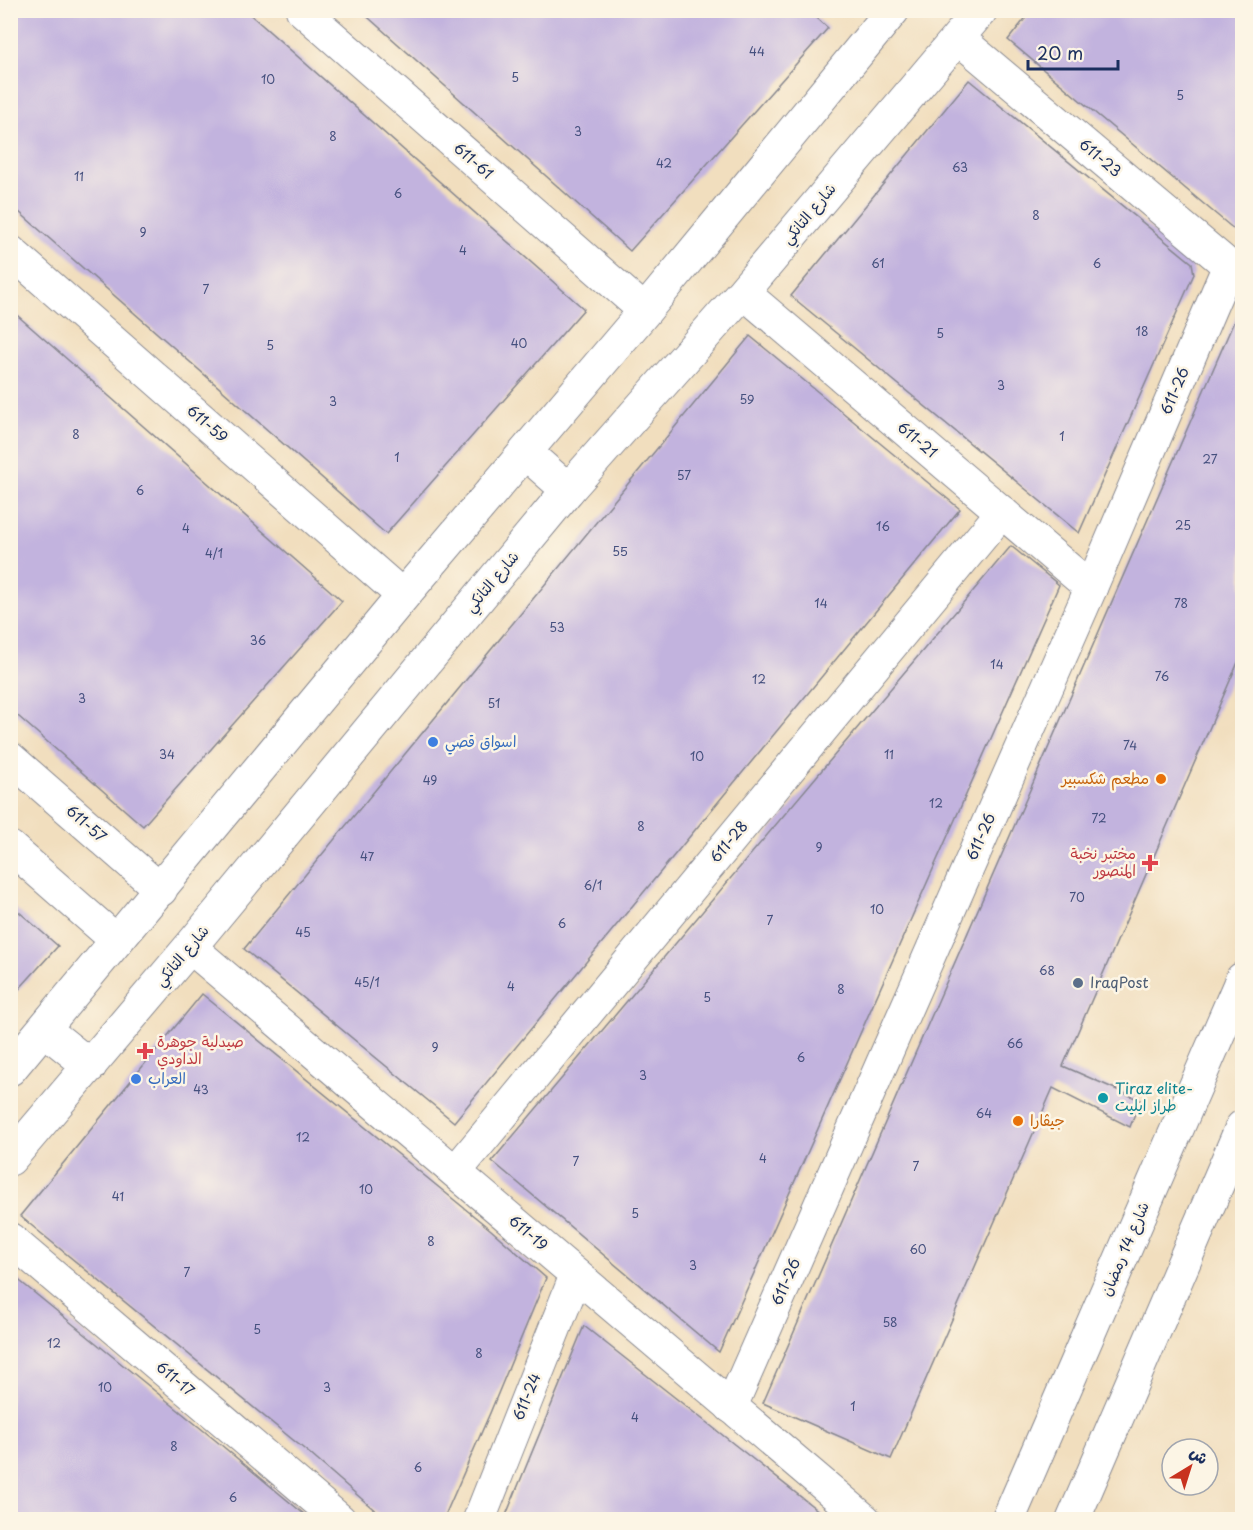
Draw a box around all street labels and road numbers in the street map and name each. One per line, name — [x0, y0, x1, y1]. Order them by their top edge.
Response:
street label: 611-23 — [1075, 132, 1127, 182]
street label: 611-61 — [449, 136, 499, 184]
street label: شارع التانكي — [775, 177, 843, 251]
street label: 611-26 — [1153, 363, 1194, 418]
street label: 611-59 — [182, 398, 234, 447]
street label: 611-21 — [893, 415, 943, 463]
street label: شارع التانكي — [458, 545, 526, 619]
street label: 611-57 — [61, 799, 113, 848]
street label: 611-26 — [959, 809, 1000, 864]
street label: 611-28 — [703, 815, 753, 867]
street label: شارع التانكي — [148, 919, 216, 993]
street label: شارع 14 رمضان — [1093, 1198, 1154, 1299]
street label: 611-19 — [504, 1208, 554, 1255]
street label: 611-26 — [764, 1254, 805, 1309]
street label: 611-17 — [151, 1355, 200, 1401]
street label: 611-24 — [506, 1369, 546, 1424]

